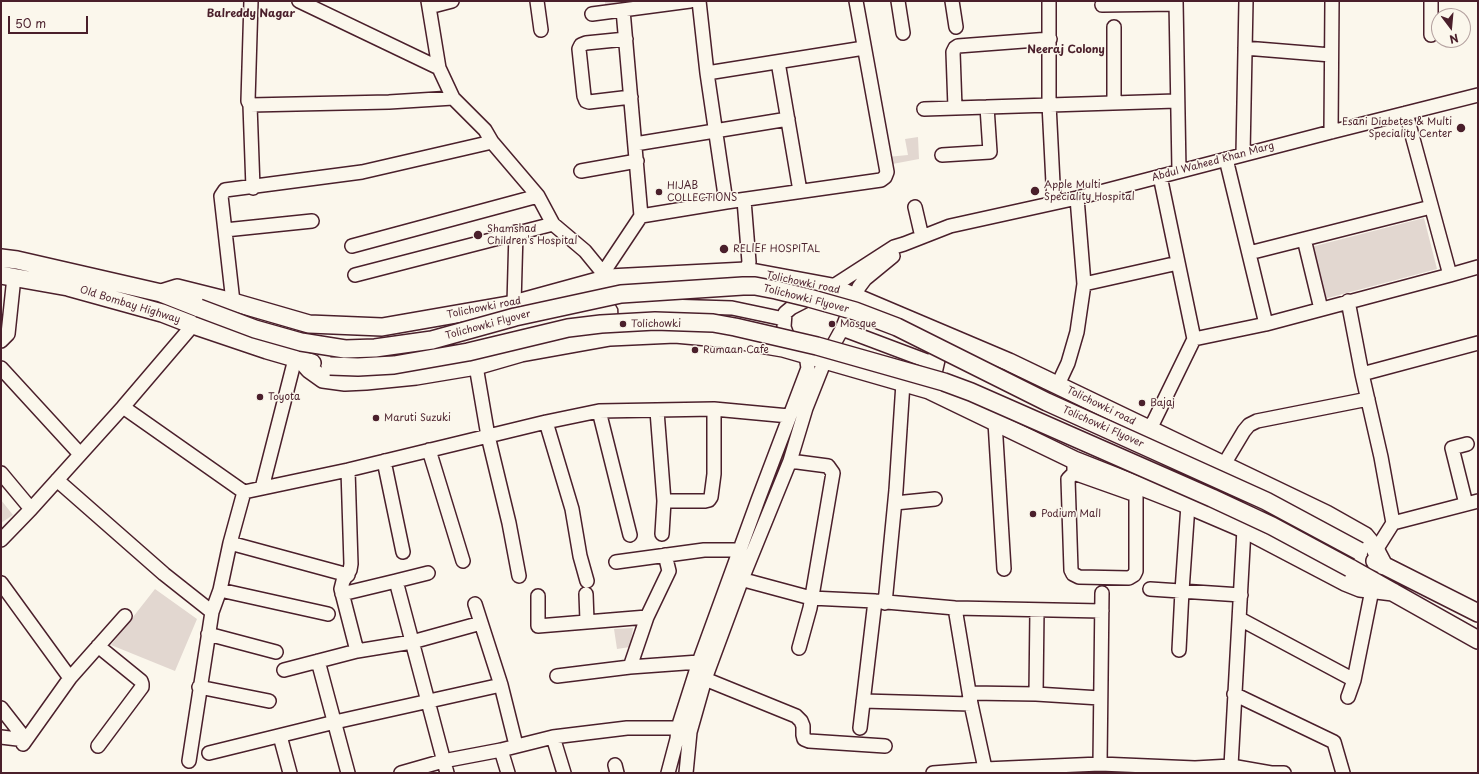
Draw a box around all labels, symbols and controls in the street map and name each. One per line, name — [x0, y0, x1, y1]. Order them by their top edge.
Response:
district label: Balreddy Nagar — [207, 7, 295, 21]
scale bar — [10, 8, 90, 34]
north arrow — [1431, 8, 1471, 48]
text: 50 m — [15, 14, 46, 32]
text: N — [1448, 30, 1461, 48]
district label: Neeraj Colony — [1027, 43, 1105, 57]
place label: Esani Diabetes & Multi Speciality Center — [1342, 116, 1452, 140]
marker: Esani Diabetes & Multi Speciality Center — [1455, 122, 1467, 134]
street label: Abdul Waheed Khan Marg — [1151, 140, 1275, 184]
place label: Apple Multi Speciality Hospital — [1044, 179, 1135, 202]
place label: HIJAB COLLECTIONS — [667, 180, 737, 204]
marker: Apple Multi Speciality Hospital — [1029, 185, 1041, 197]
marker: HIJAB COLLECTIONS — [654, 187, 664, 197]
place label: Shamshad Children's Hospital — [487, 223, 577, 246]
marker: Shamshad Children's Hospital — [472, 229, 484, 241]
marker: RELIEF HOSPITAL — [718, 243, 730, 255]
place label: RELIEF HOSPITAL — [733, 243, 820, 255]
street label: Tolichowki road — [765, 269, 841, 297]
street label: Tolichowki Flyover — [762, 283, 850, 315]
street label: Old Bombay Highway — [78, 284, 182, 326]
street label: Tolichowki road — [446, 295, 522, 321]
street label: Tolichowki Flyover — [444, 308, 532, 342]
place label: Tolichowki — [631, 318, 681, 330]
place label: Mosque — [840, 318, 876, 330]
marker: Tolichowki — [618, 319, 628, 329]
marker: Mosque — [827, 319, 837, 329]
place label: Rumaan Cafe — [703, 344, 769, 356]
marker: Rumaan Cafe — [690, 345, 700, 355]
street label: Tolichowki road — [1065, 384, 1137, 428]
place label: Toyota — [268, 391, 300, 403]
marker: Toyota — [255, 392, 265, 402]
place label: Bajaj — [1150, 397, 1175, 409]
marker: Bajaj — [1137, 398, 1147, 408]
street label: Tolichowki Flyover — [1060, 404, 1146, 450]
place label: Maruti Suzuki — [384, 412, 451, 424]
marker: Maruti Suzuki — [371, 413, 381, 423]
place label: Podium Mall — [1041, 508, 1101, 520]
marker: Podium Mall — [1028, 509, 1038, 519]

